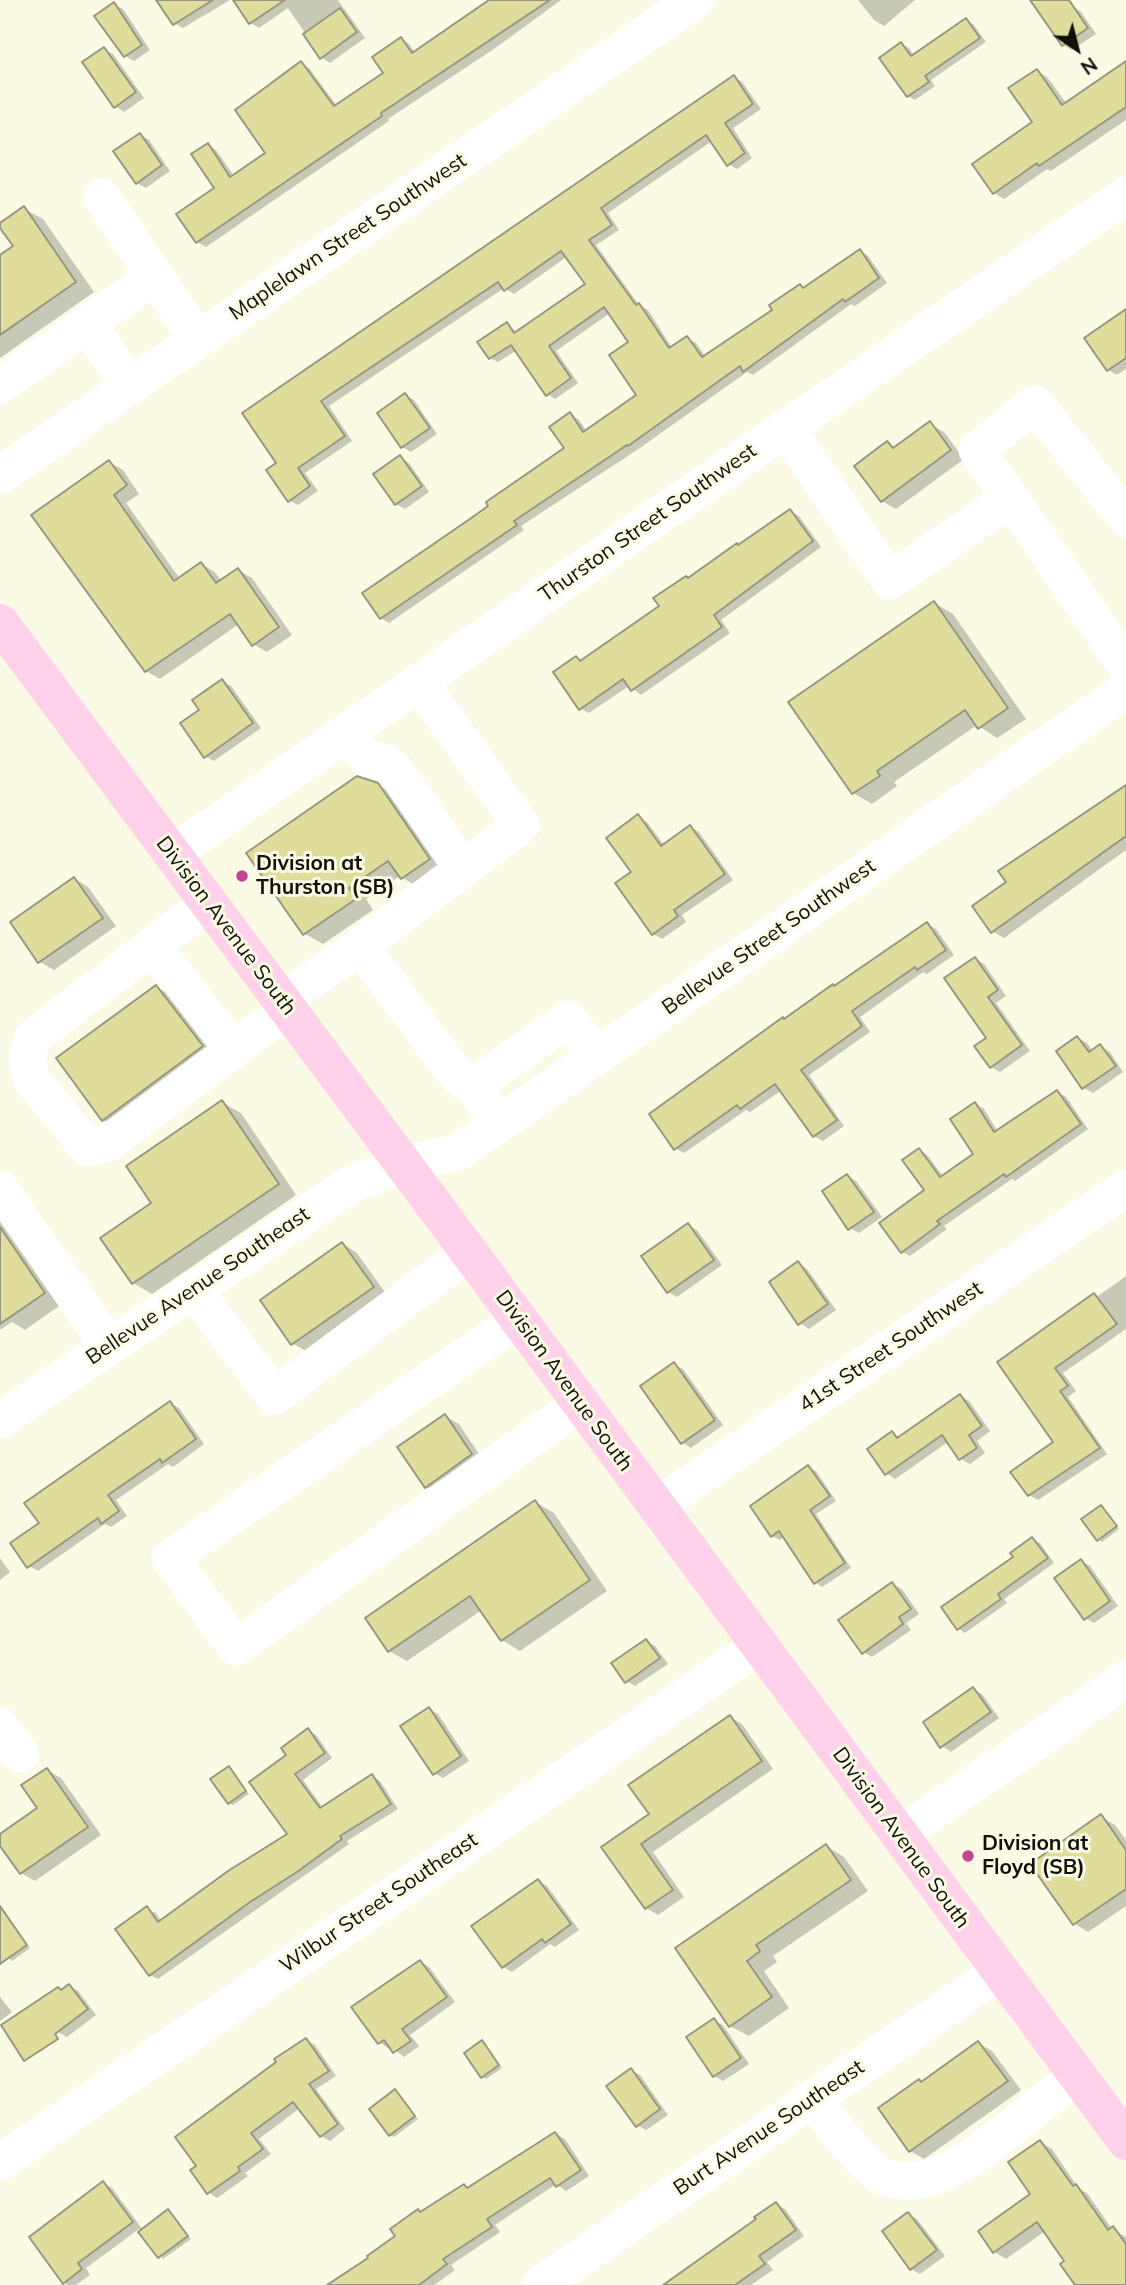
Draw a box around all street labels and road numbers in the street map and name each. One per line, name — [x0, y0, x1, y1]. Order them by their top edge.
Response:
street label: Maplelawn Street Southwest — [225, 148, 471, 326]
street label: Thurston Street Southwest — [535, 438, 761, 608]
street label: Division Avenue South — [150, 832, 302, 1020]
street label: Bellevue Street Southwest — [657, 854, 881, 1020]
street label: Bellevue Avenue Southeast — [81, 1202, 315, 1370]
street label: 41st Street Southwest — [794, 1276, 988, 1418]
street label: Division Avenue South — [490, 1286, 638, 1476]
street label: Division Avenue South — [827, 1743, 975, 1933]
street label: Wilbur Street Southeast — [275, 1827, 483, 1979]
street label: Burt Avenue Southeast — [669, 2055, 869, 2201]

